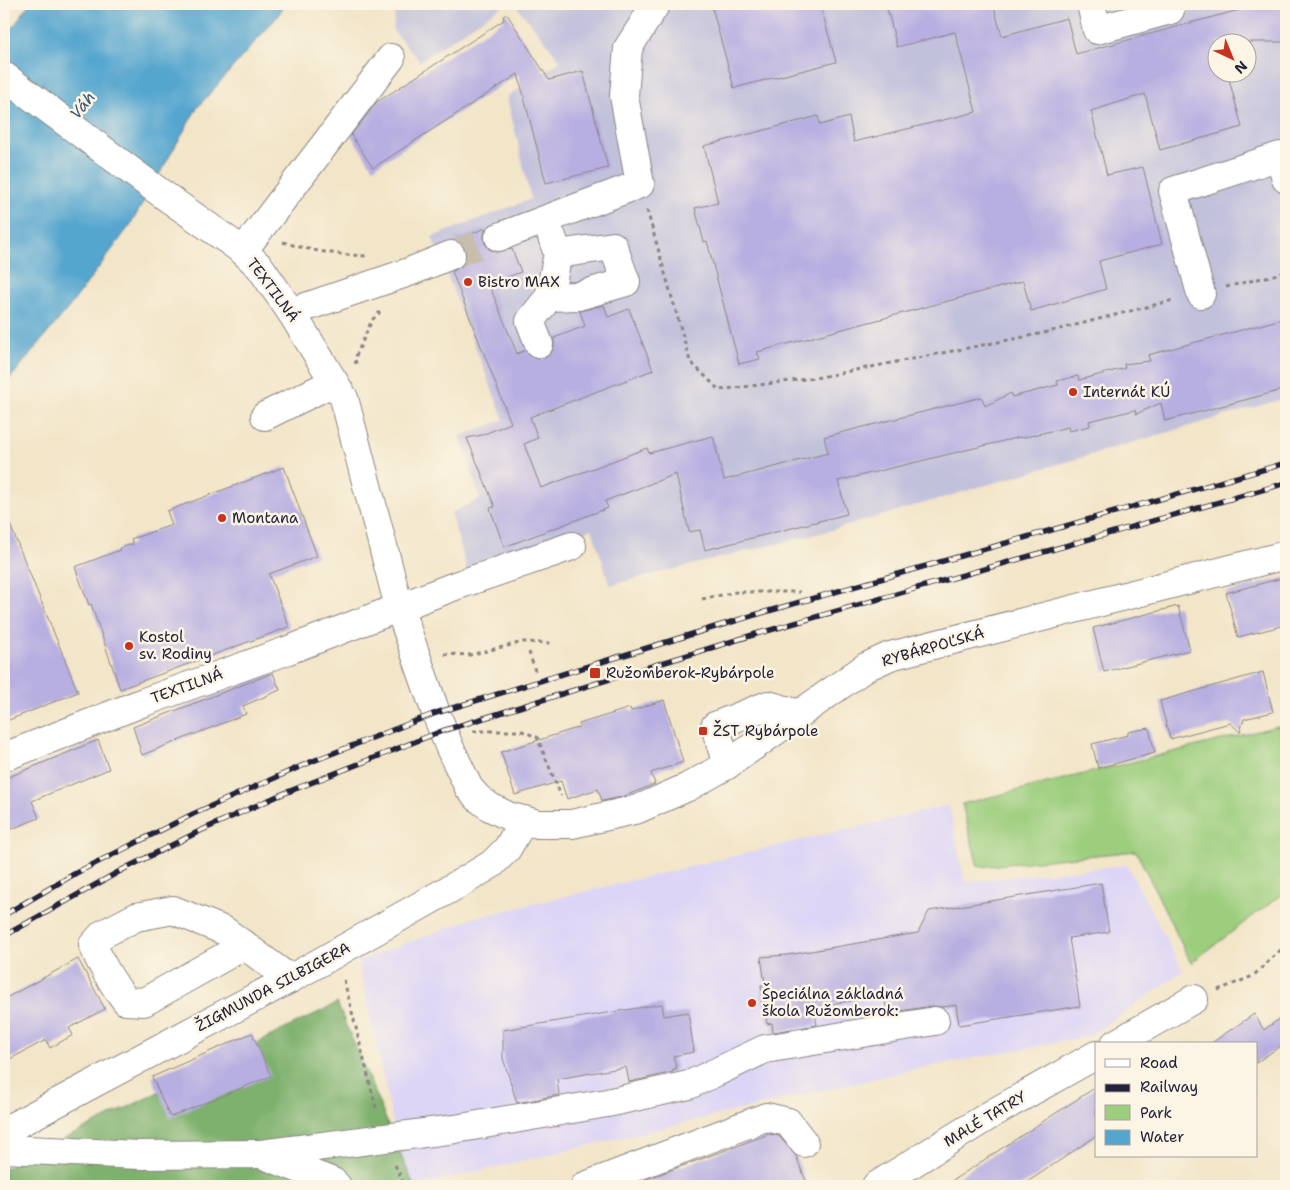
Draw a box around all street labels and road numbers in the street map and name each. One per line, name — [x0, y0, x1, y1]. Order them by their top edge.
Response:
street label: TEXTILNÁ — [242, 253, 305, 326]
street label: RYBÁRPOĽSKÁ — [879, 622, 987, 671]
street label: TEXTILNÁ — [148, 663, 226, 708]
street label: ŽIGMUNDA SILBIGERA — [192, 937, 354, 1036]
street label: MALÉ TATRY — [939, 1086, 1030, 1152]

